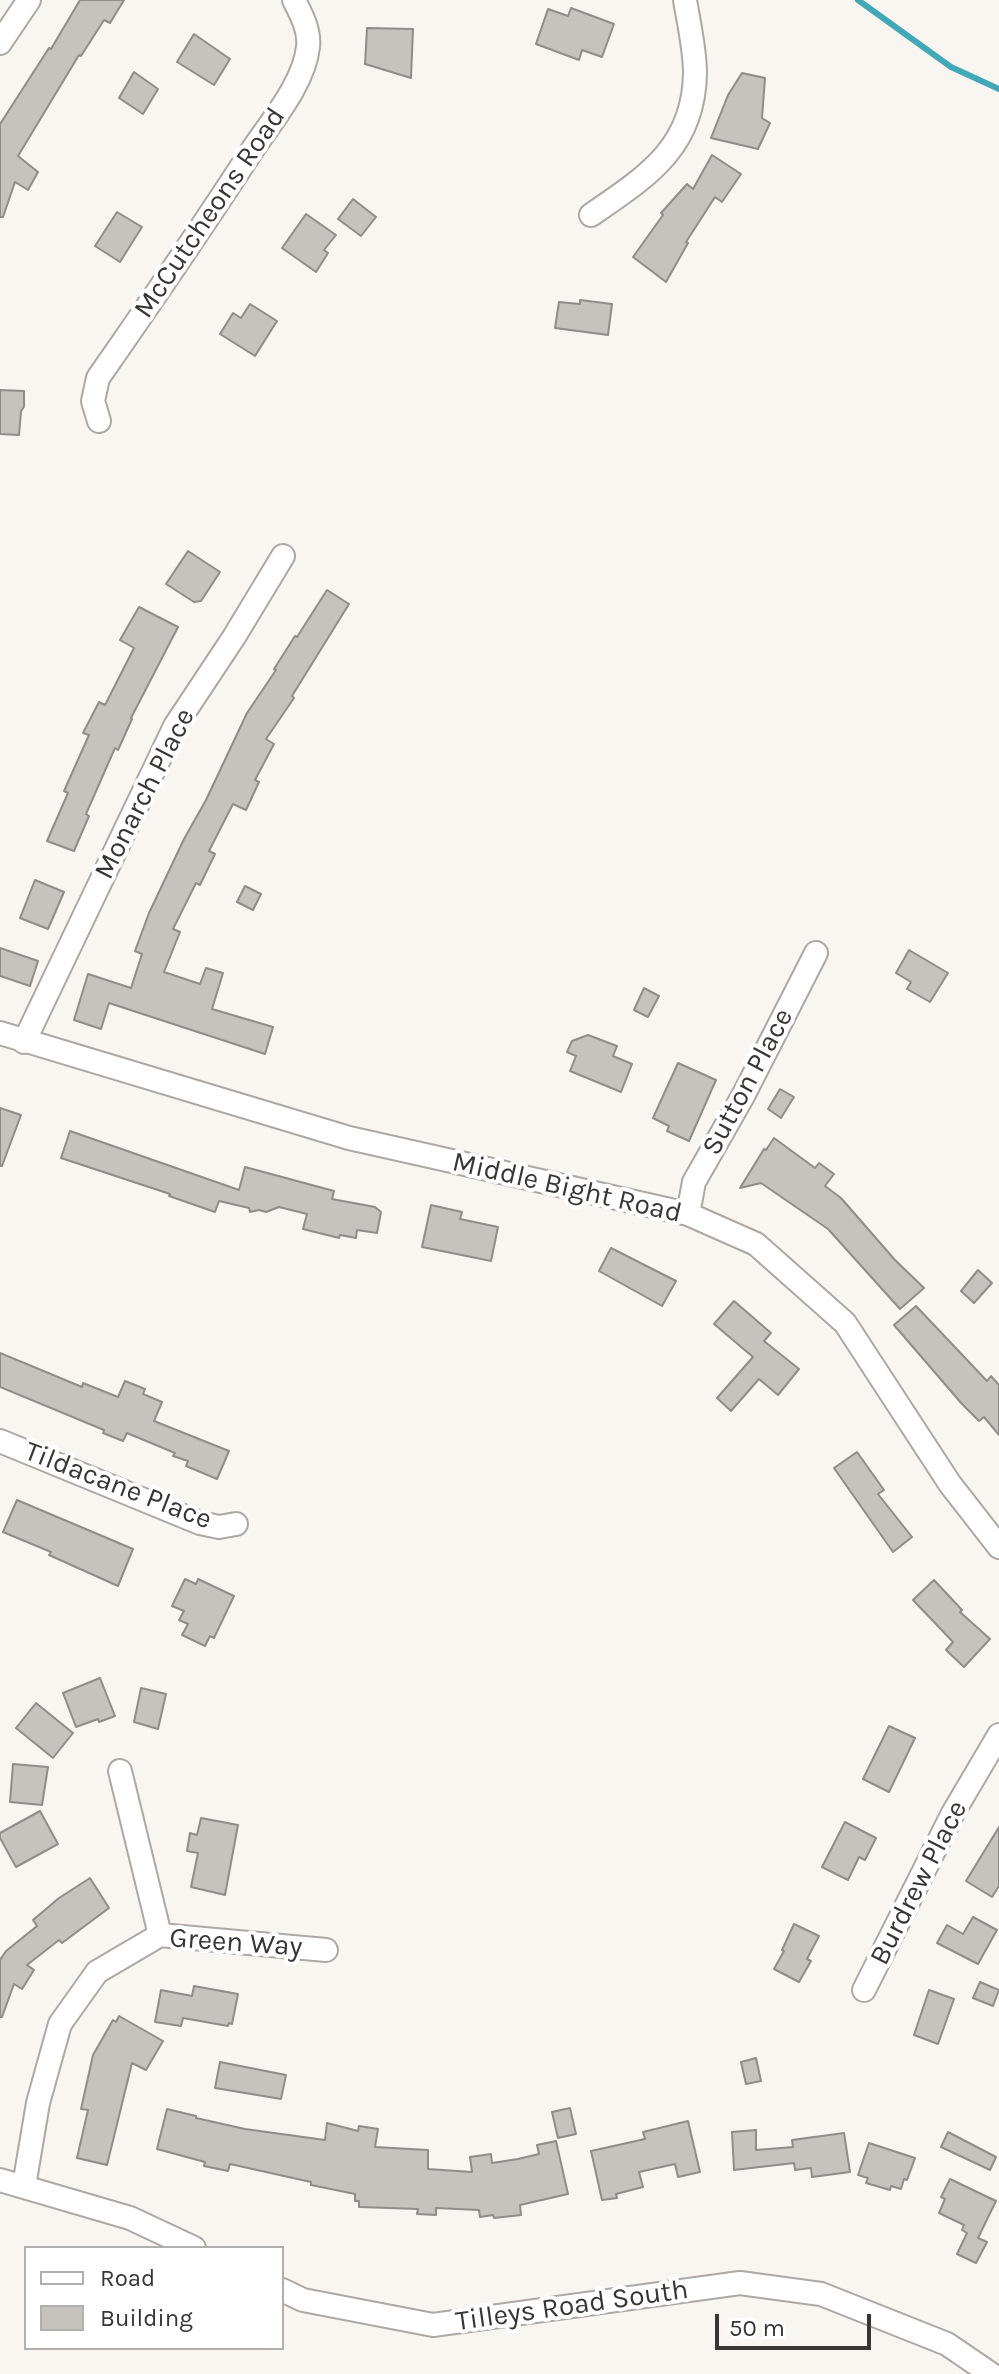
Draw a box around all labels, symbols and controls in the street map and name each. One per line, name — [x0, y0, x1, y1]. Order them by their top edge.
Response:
street label: McCutcheons Road — [127, 101, 293, 325]
street label: Monarch Place — [88, 703, 202, 885]
street label: Sutton Place — [695, 1003, 801, 1161]
street label: Middle Bight Road — [449, 1145, 685, 1231]
street label: Tildacane Place — [20, 1435, 216, 1537]
street label: Burdrew Place — [863, 1795, 975, 1971]
street label: Green Way — [168, 1922, 304, 1964]
legend — [24, 2246, 284, 2350]
text: Road — [100, 2264, 155, 2292]
street label: Tilleys Road South — [454, 2273, 690, 2339]
scale bar — [719, 2298, 875, 2348]
text: Building — [100, 2304, 193, 2332]
text: 50 m — [729, 2314, 785, 2342]

